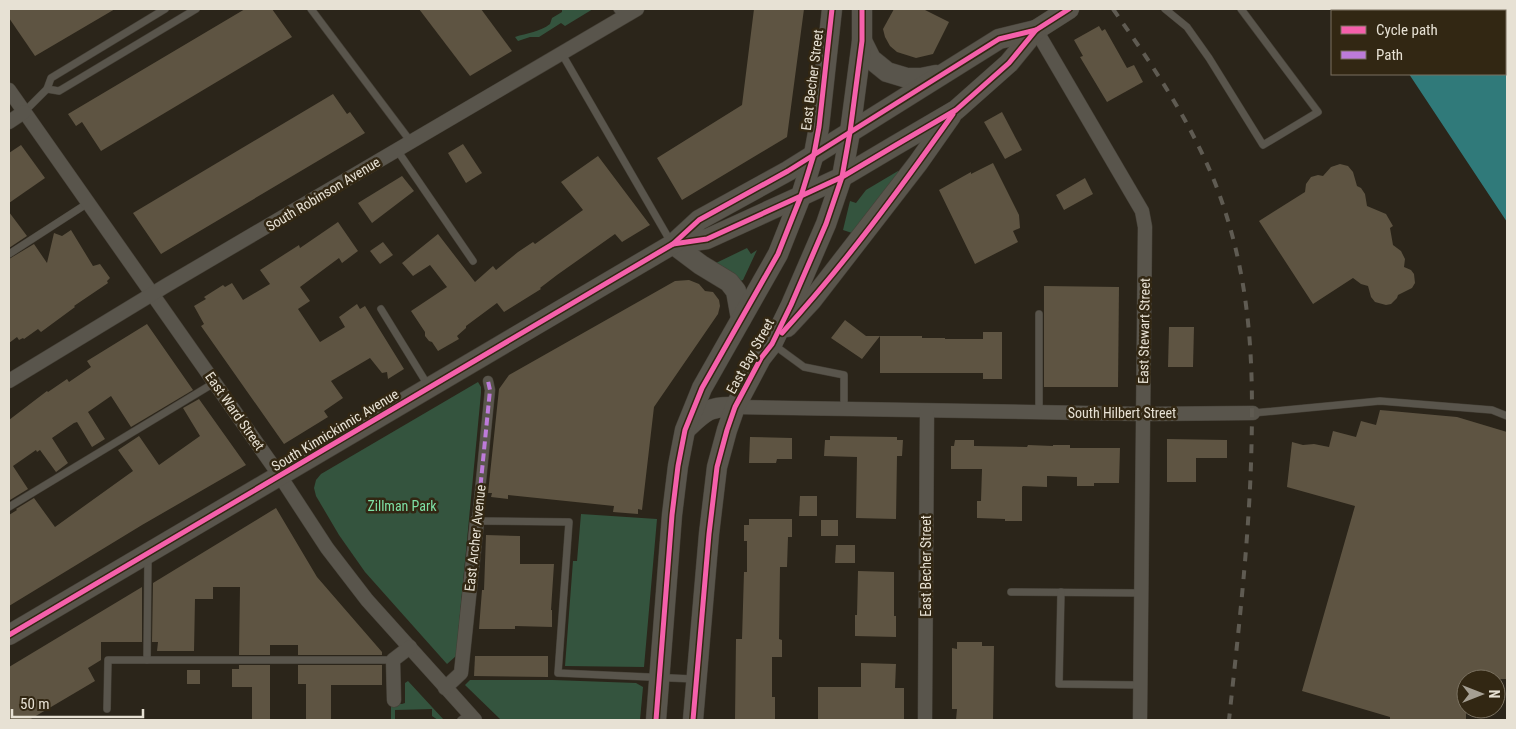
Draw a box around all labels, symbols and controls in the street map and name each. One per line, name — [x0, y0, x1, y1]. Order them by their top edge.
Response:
legend — [1331, 10, 1506, 75]
text: Cycle path — [1376, 21, 1438, 39]
street label: East Becher Street — [798, 29, 826, 131]
text: Path — [1376, 46, 1403, 64]
street label: South Robinson Avenue — [263, 153, 383, 234]
street label: East Stewart Street — [1135, 278, 1153, 384]
street label: East Bay Street — [723, 316, 777, 396]
street label: East Ward Street — [202, 369, 268, 453]
street label: South Kinnickinnic Avenue — [269, 385, 402, 474]
street label: South Hilbert Street — [1068, 405, 1176, 421]
street label: East Archer Avenue — [461, 483, 489, 592]
park label: Zillman Park — [367, 498, 437, 514]
street label: East Becher Street — [918, 515, 934, 617]
north arrow — [1456, 669, 1506, 719]
scale bar — [12, 686, 144, 718]
text: N — [1486, 690, 1502, 698]
text: 50 m — [20, 695, 50, 713]

